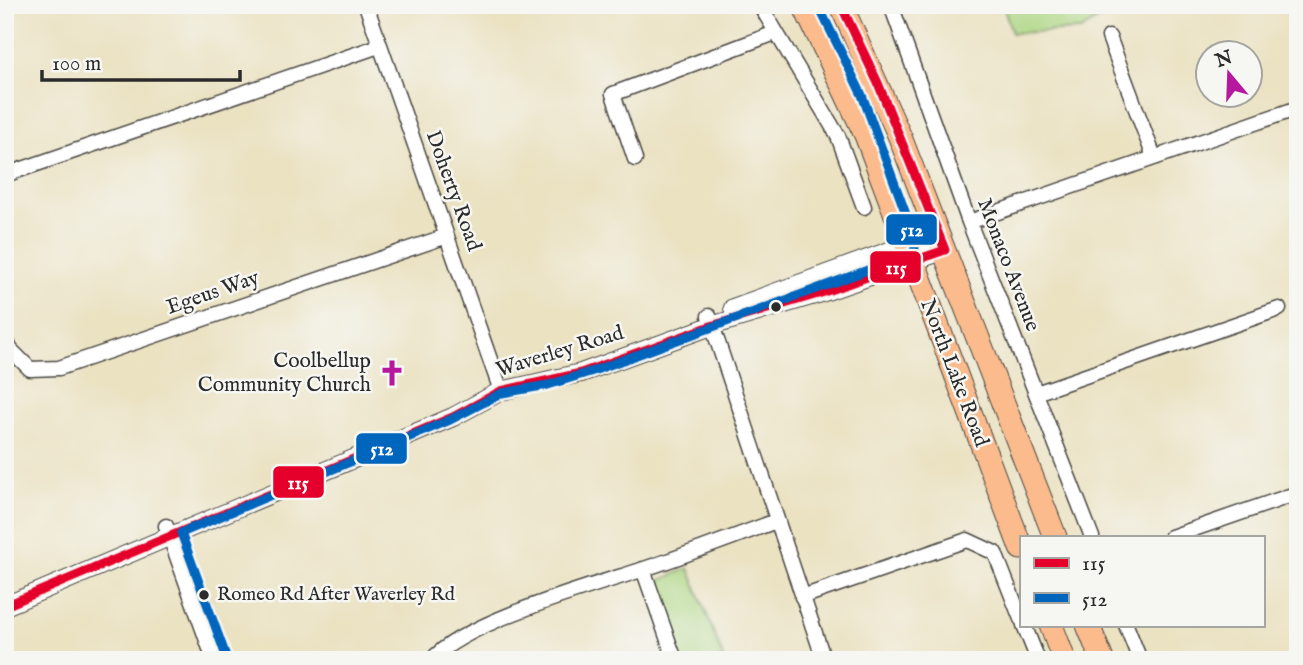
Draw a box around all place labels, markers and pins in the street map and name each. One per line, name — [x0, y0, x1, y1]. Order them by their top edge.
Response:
unlabelled marker — [769, 300, 783, 314]
place label: Coolbellup Community Church — [198, 348, 371, 399]
church icon: Coolbellup Community Church — [377, 358, 407, 388]
place label: Romeo Rd After Waverley Rd — [217, 583, 456, 607]
marker: Romeo Rd After Waverley Rd — [197, 588, 211, 602]

